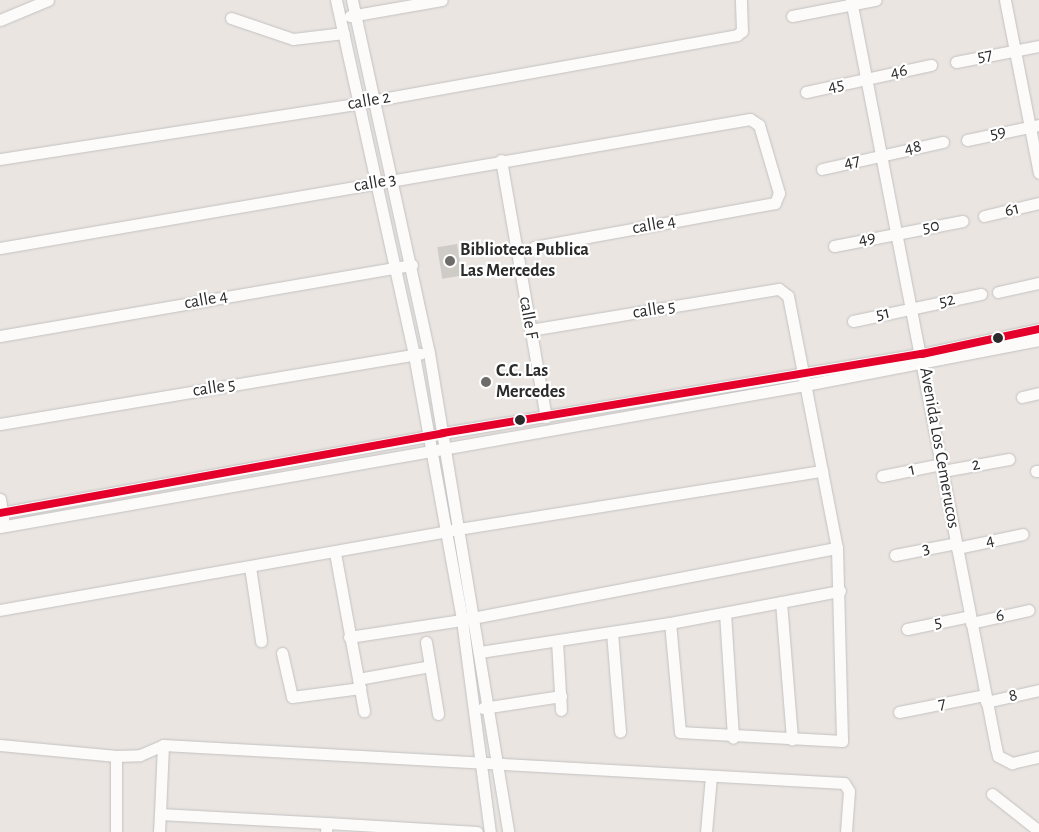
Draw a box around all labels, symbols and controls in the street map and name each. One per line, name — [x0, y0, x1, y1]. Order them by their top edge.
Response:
street label: 57 — [975, 44, 995, 68]
street label: 46 — [888, 60, 910, 84]
street label: 45 — [826, 74, 846, 98]
street label: calle 2 — [346, 87, 392, 115]
street label: 59 — [988, 121, 1008, 145]
street label: 48 — [902, 136, 924, 160]
street label: 47 — [842, 150, 862, 174]
street label: calle 3 — [352, 169, 398, 197]
street label: 61 — [1002, 198, 1022, 222]
street label: calle 4 — [631, 211, 677, 239]
street label: 50 — [921, 215, 941, 239]
street label: 49 — [857, 227, 877, 251]
place label: Biblioteca Publica Las Mercedes — [460, 240, 589, 282]
marker: Biblioteca Publica Las Mercedes — [444, 255, 456, 267]
street label: calle 4 — [183, 286, 229, 314]
street label: 52 — [937, 289, 957, 313]
street label: calle F — [514, 295, 542, 341]
street label: calle 5 — [631, 296, 677, 324]
street label: 51 — [874, 302, 892, 326]
unlabelled marker — [993, 333, 1003, 343]
place label: C.C. Las Mercedes — [496, 361, 565, 404]
street label: Avenida Los Cemerucos — [914, 366, 964, 530]
street label: calle 5 — [191, 374, 237, 402]
marker: C.C. Las Mercedes — [480, 376, 492, 388]
unlabelled marker — [515, 415, 525, 425]
street label: 2 — [970, 454, 982, 476]
street label: 1 — [907, 459, 917, 481]
street label: 4 — [984, 530, 996, 552]
street label: 3 — [920, 538, 932, 560]
street label: 6 — [994, 605, 1006, 627]
street label: 5 — [932, 612, 944, 634]
street label: 8 — [1006, 685, 1020, 707]
street label: 7 — [936, 693, 948, 715]

